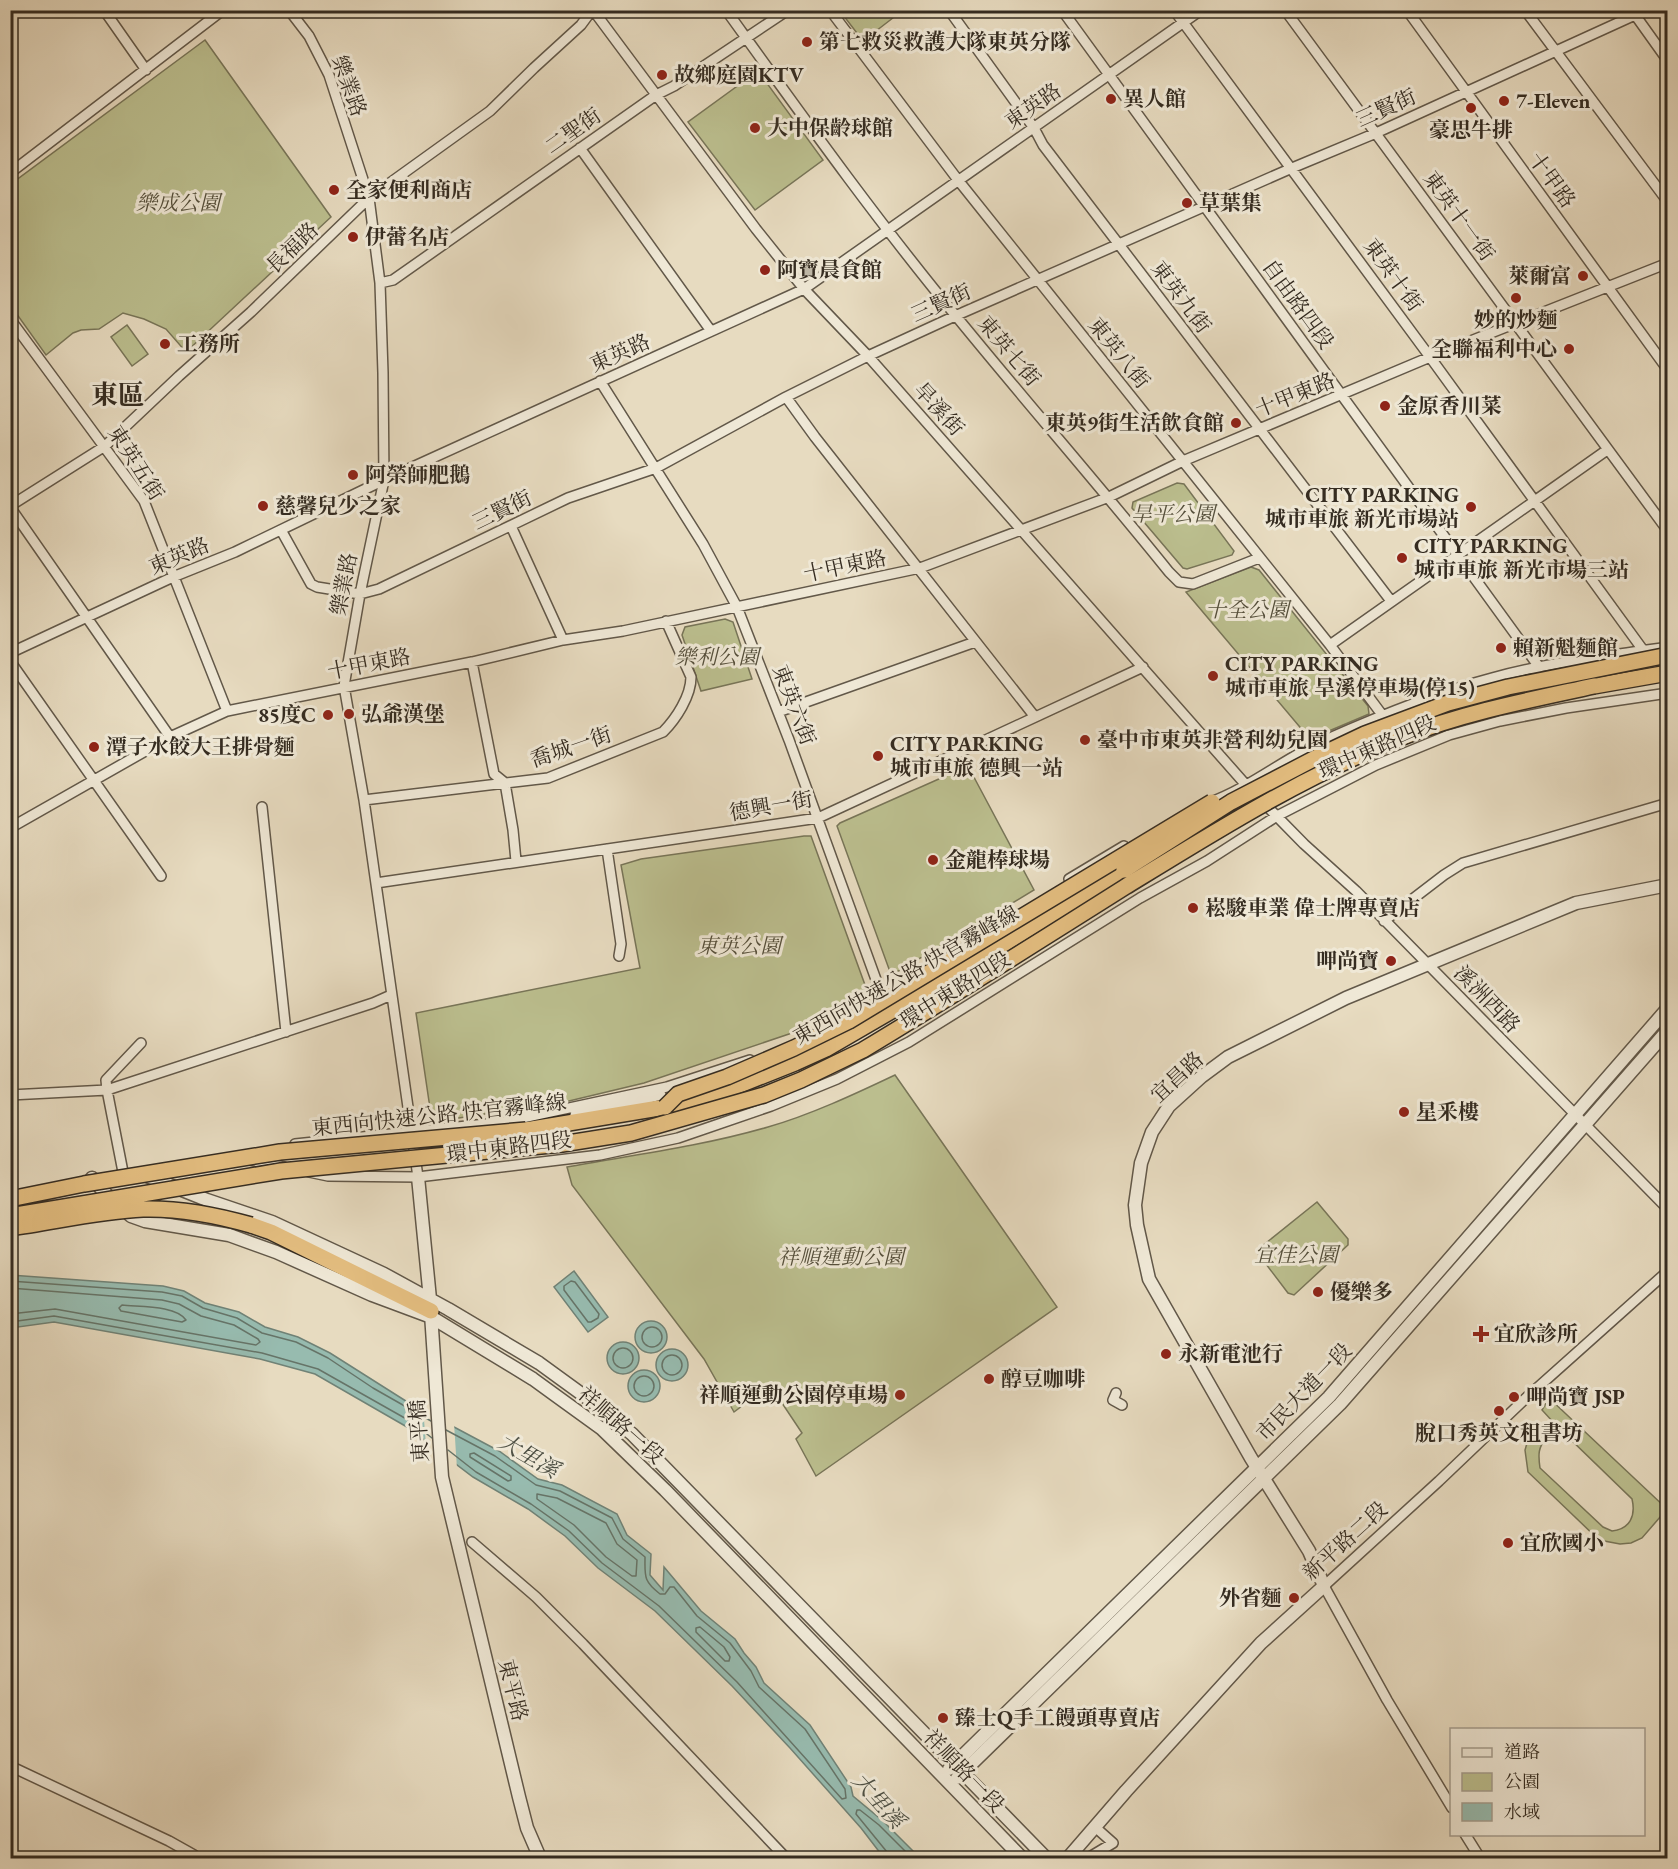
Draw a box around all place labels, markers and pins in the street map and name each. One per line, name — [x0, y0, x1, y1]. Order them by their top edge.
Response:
place label: 第七救災救護大隊東英分隊 — [819, 28, 1071, 55]
marker: 第七救災救護大隊東英分隊 — [800, 35, 814, 49]
place label: 故鄉庭園KTV — [674, 61, 804, 88]
marker: 故鄉庭園KTV — [655, 68, 669, 82]
place label: 異人館 — [1123, 85, 1186, 112]
place label: 7-Eleven — [1516, 87, 1591, 114]
marker: 異人館 — [1104, 92, 1118, 106]
marker: 7-Eleven — [1497, 94, 1511, 108]
marker: 豪思牛排 — [1464, 101, 1478, 115]
place label: 大中保齡球館 — [767, 114, 893, 141]
place label: 豪思牛排 — [1429, 116, 1513, 143]
marker: 大中保齡球館 — [748, 121, 762, 135]
place label: 全家便利商店 — [346, 176, 472, 203]
marker: 全家便利商店 — [327, 183, 341, 197]
place label: 草葉集 — [1199, 189, 1262, 216]
marker: 草葉集 — [1180, 196, 1194, 210]
place label: 伊蕾名店 — [365, 223, 449, 250]
marker: 伊蕾名店 — [346, 230, 360, 244]
place label: 阿寶晨食館 — [777, 256, 882, 283]
place label: 萊爾富 — [1508, 262, 1571, 289]
marker: 阿寶晨食館 — [758, 263, 772, 277]
marker: 萊爾富 — [1576, 269, 1590, 283]
marker: 妙的炒麵 — [1509, 291, 1523, 305]
place label: 妙的炒麵 — [1474, 306, 1558, 333]
place label: 工務所 — [177, 330, 240, 357]
place label: 全聯福利中心 — [1431, 335, 1557, 362]
marker: 工務所 — [158, 337, 172, 351]
marker: 全聯福利中心 — [1562, 342, 1576, 356]
place label: 金原香川菜 — [1397, 392, 1502, 419]
marker: 金原香川菜 — [1378, 399, 1392, 413]
place label: 東英9街生活飲食館 — [1045, 409, 1224, 436]
marker: 東英9街生活飲食館 — [1229, 416, 1243, 430]
place label: 阿榮師肥鵝 — [365, 461, 470, 488]
marker: 阿榮師肥鵝 — [346, 468, 360, 482]
place label: CITY PARKING 城市車旅 新光市場站 — [1265, 481, 1459, 532]
place label: 慈馨兒少之家 — [275, 492, 401, 519]
marker: 慈馨兒少之家 — [256, 499, 270, 513]
marker: CITY PARKING 城市車旅 新光市場站 — [1464, 500, 1478, 514]
place label: CITY PARKING 城市車旅 新光市場三站 — [1414, 532, 1629, 583]
marker: CITY PARKING 城市車旅 新光市場三站 — [1395, 551, 1409, 565]
place label: 賴新魁麵館 — [1513, 634, 1618, 661]
marker: 賴新魁麵館 — [1494, 641, 1508, 655]
place label: CITY PARKING 城市車旅 旱溪停車場(停15) — [1225, 650, 1475, 701]
marker: CITY PARKING 城市車旅 旱溪停車場(停15) — [1206, 669, 1220, 683]
place label: 弘爺漢堡 — [361, 700, 445, 727]
place label: 85度C — [258, 701, 316, 728]
marker: 弘爺漢堡 — [342, 707, 356, 721]
marker: 85度C — [321, 708, 335, 722]
place label: 臺中市東英非營利幼兒園 — [1097, 726, 1328, 753]
place label: CITY PARKING 城市車旅 德興一站 — [890, 730, 1063, 781]
place label: 潭子水餃大王排骨麵 — [106, 733, 295, 760]
marker: 臺中市東英非營利幼兒園 — [1078, 733, 1092, 747]
marker: 潭子水餃大王排骨麵 — [87, 740, 101, 754]
marker: CITY PARKING 城市車旅 德興一站 — [871, 749, 885, 763]
place label: 金龍棒球場 — [945, 846, 1050, 873]
marker: 金龍棒球場 — [926, 853, 940, 867]
place label: 崧駿車業 偉士牌專賣店 — [1205, 894, 1420, 921]
marker: 崧駿車業 偉士牌專賣店 — [1186, 901, 1200, 915]
place label: 呷尚寶 — [1316, 947, 1379, 974]
marker: 呷尚寶 — [1384, 954, 1398, 968]
place label: 星釆樓 — [1416, 1098, 1479, 1125]
marker: 星釆樓 — [1397, 1105, 1411, 1119]
place label: 優樂多 — [1330, 1278, 1393, 1305]
marker: 優樂多 — [1311, 1285, 1325, 1299]
place label: 宜欣診所 — [1494, 1320, 1578, 1347]
marker: 宜欣診所 — [1472, 1325, 1490, 1343]
place label: 永新電池行 — [1178, 1340, 1283, 1367]
marker: 永新電池行 — [1159, 1347, 1173, 1361]
place label: 醇豆咖啡 — [1001, 1365, 1086, 1392]
marker: 醇豆咖啡 — [982, 1372, 996, 1386]
place label: 祥順運動公園停車場 — [699, 1381, 888, 1408]
place label: 呷尚寶 JSP — [1526, 1383, 1625, 1410]
marker: 祥順運動公園停車場 — [893, 1388, 907, 1402]
marker: 呷尚寶 JSP — [1507, 1390, 1521, 1404]
marker: 脫口秀英文租書坊 — [1492, 1404, 1506, 1418]
place label: 脫口秀英文租書坊 — [1415, 1419, 1583, 1446]
place label: 宜欣國小 — [1520, 1529, 1604, 1556]
marker: 宜欣國小 — [1501, 1536, 1515, 1550]
place label: 外省麵 — [1219, 1584, 1282, 1611]
marker: 外省麵 — [1287, 1591, 1301, 1605]
place label: 臻士Q手工饅頭專賣店 — [955, 1704, 1160, 1731]
marker: 臻士Q手工饅頭專賣店 — [936, 1711, 950, 1725]

